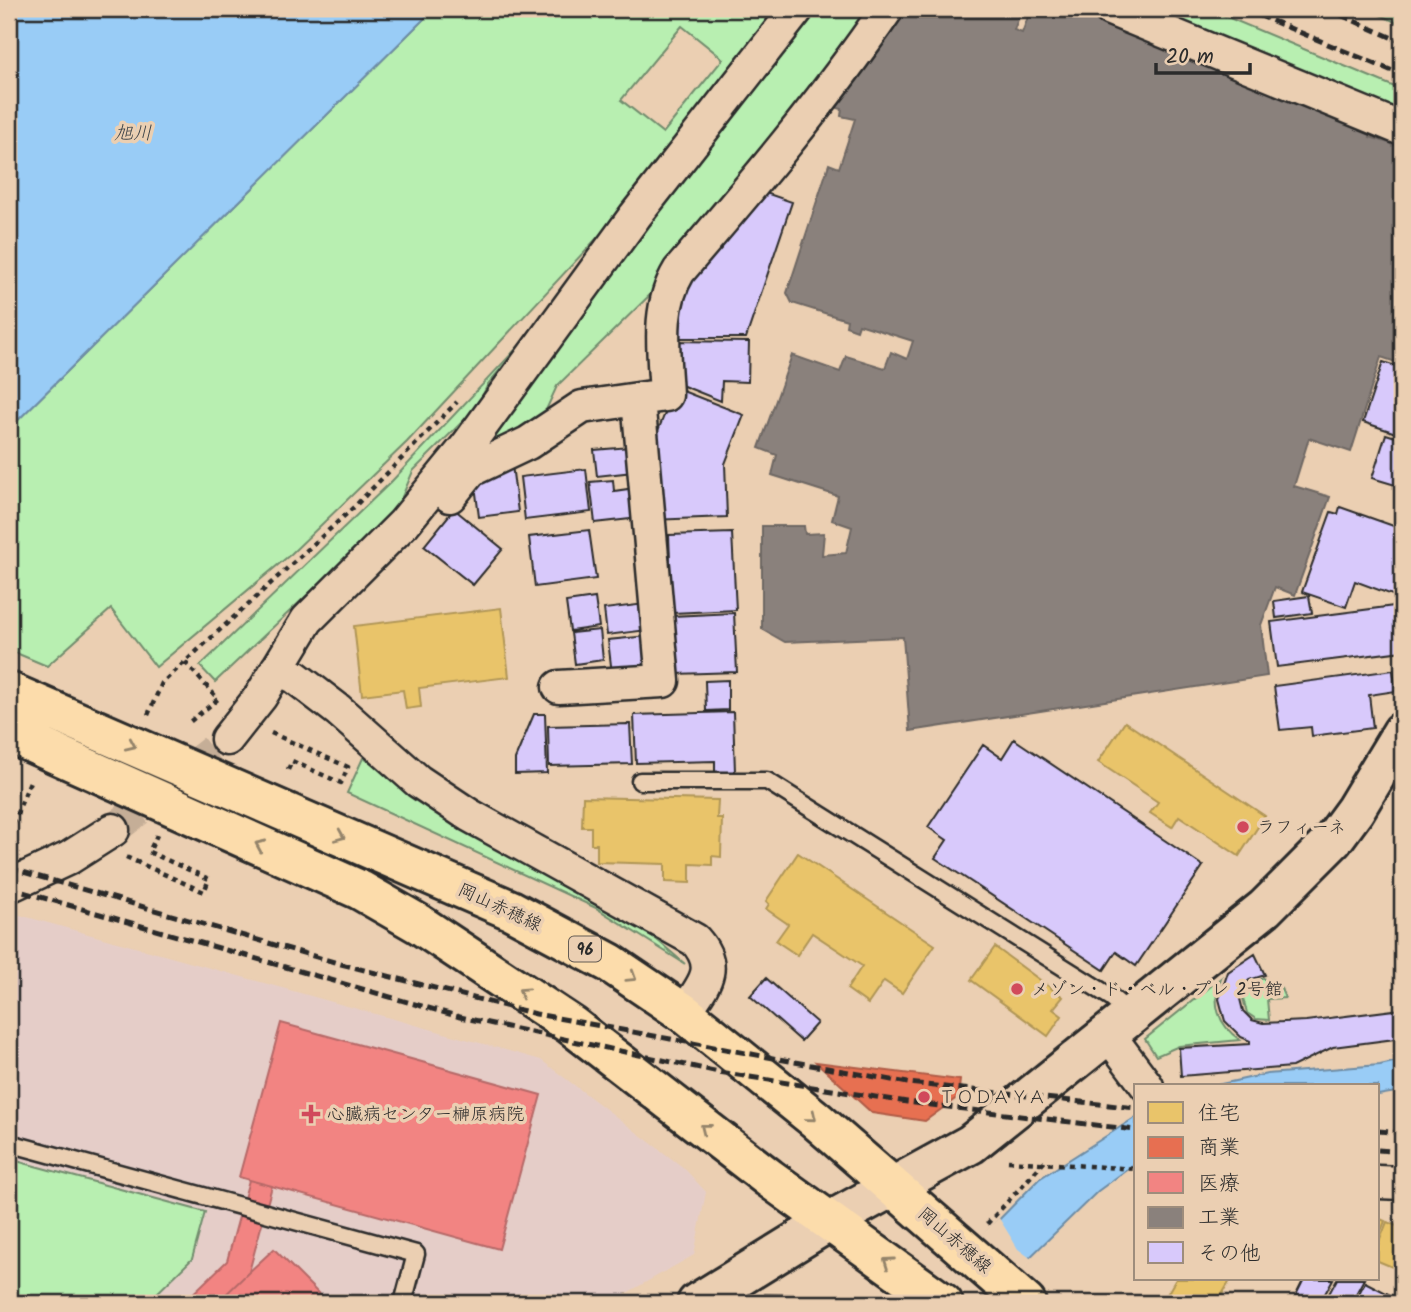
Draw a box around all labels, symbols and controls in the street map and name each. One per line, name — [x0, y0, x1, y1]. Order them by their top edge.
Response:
scale bar — [1156, 32, 1250, 76]
text: 20 m — [1166, 41, 1214, 74]
water label: 旭川 — [114, 119, 152, 149]
one-way arrow — [124, 737, 136, 751]
place label: ラフィーネ — [1257, 814, 1346, 843]
marker: ラフィーネ — [1235, 819, 1251, 835]
one-way arrow — [332, 828, 345, 842]
one-way arrow — [255, 839, 268, 853]
street label: 岡山赤穂線 — [452, 876, 546, 941]
road number: 96 — [569, 937, 601, 962]
one-way arrow — [625, 969, 638, 982]
place label: メゾン・ド・ベル・プレ 2号館 — [1031, 976, 1283, 1005]
marker: メゾン・ド・ベル・プレ 2号館 — [1009, 981, 1025, 997]
one-way arrow — [517, 987, 530, 1000]
place label: ＴＯＤＡＹＡ — [938, 1084, 1046, 1113]
legend — [1134, 1084, 1380, 1280]
marker: ＴＯＤＡＹＡ — [916, 1089, 932, 1105]
text: 住宅 — [1198, 1098, 1240, 1131]
place label: 心臓病センター榊原病院 — [327, 1101, 524, 1130]
marker: 心臓病センター榊原病院 — [301, 1104, 321, 1124]
one-way arrow — [803, 1109, 816, 1121]
one-way arrow — [700, 1124, 712, 1137]
text: 商業 — [1198, 1132, 1240, 1165]
text: 医療 — [1198, 1168, 1240, 1201]
street label: 岡山赤穂線 — [911, 1201, 997, 1282]
text: 工業 — [1198, 1202, 1240, 1235]
text: その他 — [1198, 1238, 1261, 1271]
one-way arrow — [883, 1258, 896, 1271]

